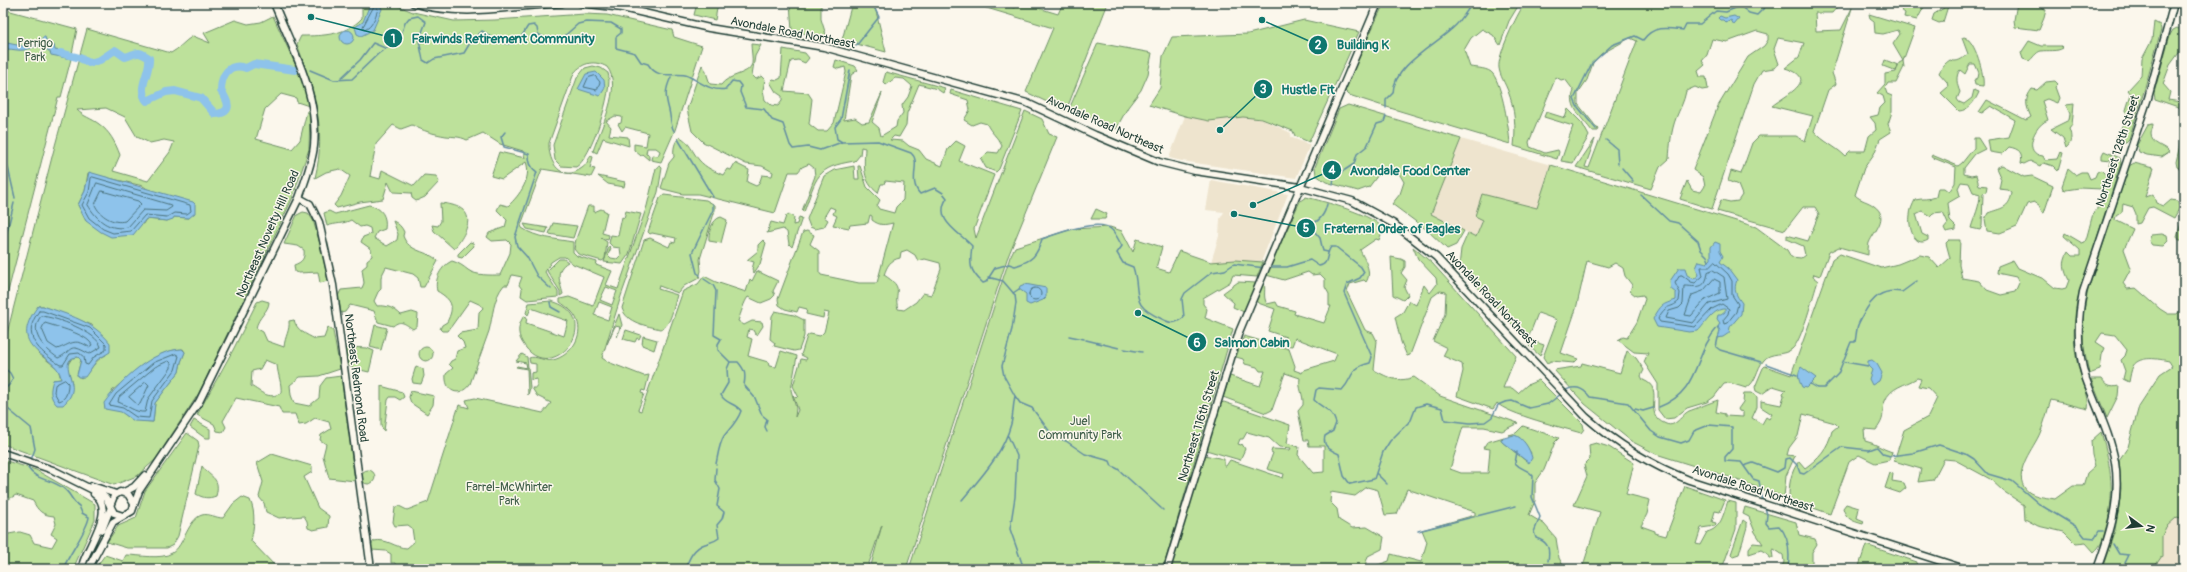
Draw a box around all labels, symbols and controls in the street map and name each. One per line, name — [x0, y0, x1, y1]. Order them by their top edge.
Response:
street label: Avondale Road Northeast — [729, 14, 857, 52]
callout: Fairwinds Retirement Community — [383, 26, 602, 51]
text: Fairwinds Retirement Community — [411, 31, 595, 47]
text: 1 — [391, 32, 395, 47]
callout: Building K — [1308, 32, 1397, 57]
park label: Perrigo Park — [17, 36, 53, 65]
text: Building K — [1337, 37, 1389, 53]
text: 2 — [1315, 38, 1322, 53]
callout: Hustle Fit — [1253, 77, 1343, 102]
text: 3 — [1260, 82, 1267, 97]
text: Hustle Fit — [1281, 82, 1336, 98]
street label: Avondale Road Northeast — [1044, 92, 1166, 158]
street label: Northeast 128th Street — [2093, 93, 2143, 209]
callout: Avondale Food Center — [1322, 158, 1478, 183]
text: 4 — [1328, 163, 1336, 178]
text: Avondale Food Center — [1350, 163, 1471, 179]
street label: Northeast Novelty Hill Road — [233, 168, 303, 300]
callout: Fraternal Order of Eagles — [1296, 216, 1468, 241]
text: 5 — [1303, 221, 1310, 236]
text: Fraternal Order of Eagles — [1324, 221, 1460, 237]
street label: Avondale Road Northeast — [1442, 247, 1540, 351]
street label: Northeast Redmond Road — [341, 313, 371, 443]
callout: Salmon Cabin — [1187, 330, 1298, 355]
text: Salmon Cabin — [1214, 335, 1290, 351]
text: 6 — [1194, 336, 1201, 351]
street label: Northeast 116th Street — [1175, 368, 1223, 483]
park label: Juel Community Park — [1038, 414, 1122, 443]
street label: Avondale Road Northeast — [1690, 462, 1816, 516]
park label: Farrel-McWhirter Park — [466, 480, 553, 509]
north arrow — [2121, 506, 2161, 546]
text: N — [2143, 523, 2157, 534]

